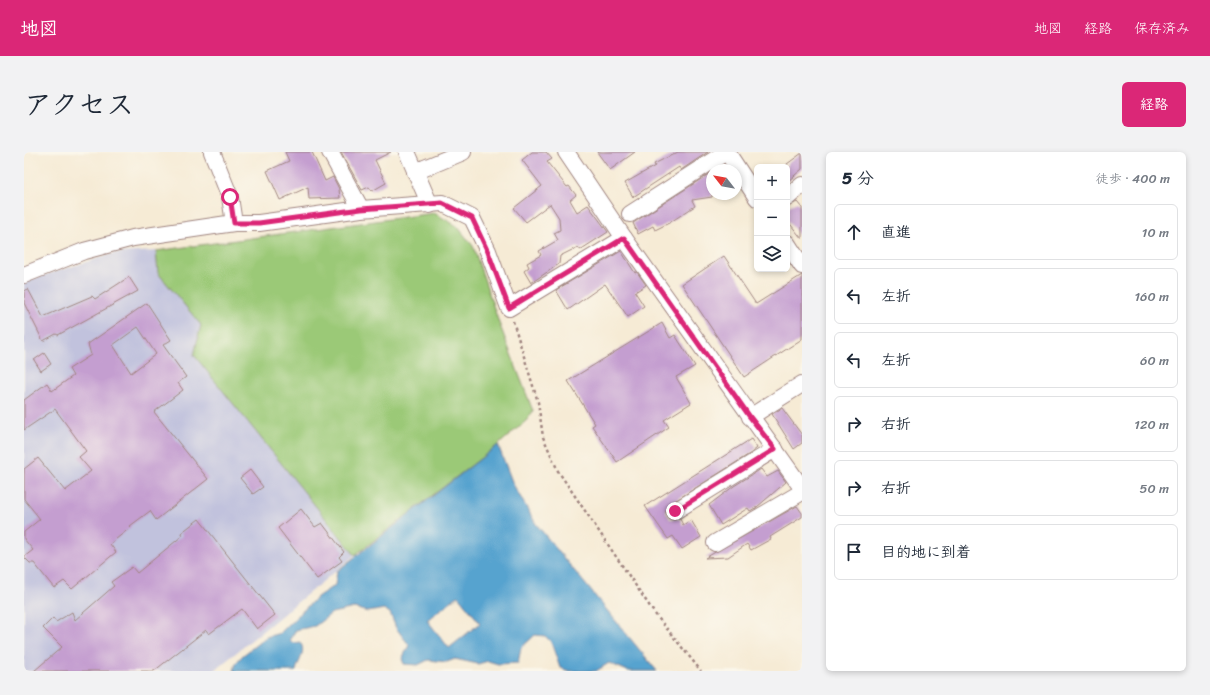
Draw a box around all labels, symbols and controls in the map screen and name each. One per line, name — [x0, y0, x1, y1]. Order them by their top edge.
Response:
text: 地図 — [20, 12, 58, 45]
text: 地図 — [1034, 16, 1062, 41]
text: 経路 — [1084, 16, 1112, 41]
text: 保存済み — [1134, 16, 1190, 41]
text: アクセス — [24, 80, 134, 129]
button: 経路 — [1122, 82, 1186, 127]
text: 5 分 — [842, 163, 874, 193]
north arrow — [706, 164, 742, 200]
map controls — [754, 164, 790, 272]
button: + — [754, 164, 790, 200]
text: 徒歩 · 400 m — [1096, 167, 1170, 190]
route start — [221, 188, 239, 206]
button: − — [754, 200, 790, 236]
text: 直進 — [881, 219, 911, 245]
icon: ahead — [843, 221, 865, 243]
text: 10 m — [1142, 221, 1169, 244]
button: layers — [754, 236, 790, 272]
text: 左折 — [881, 283, 911, 309]
icon: left — [843, 285, 865, 307]
text: 160 m — [1134, 285, 1169, 308]
text: 左折 — [881, 347, 911, 373]
icon: left — [843, 349, 865, 371]
text: 60 m — [1140, 349, 1169, 372]
text: 右折 — [881, 411, 911, 437]
icon: right — [843, 413, 865, 435]
text: 120 m — [1134, 413, 1169, 436]
text: 右折 — [881, 475, 911, 501]
icon: right — [843, 477, 865, 499]
text: 50 m — [1139, 477, 1169, 500]
route end — [666, 502, 684, 520]
text: 目的地に到着 — [881, 539, 971, 565]
icon: arrive — [843, 541, 865, 563]

